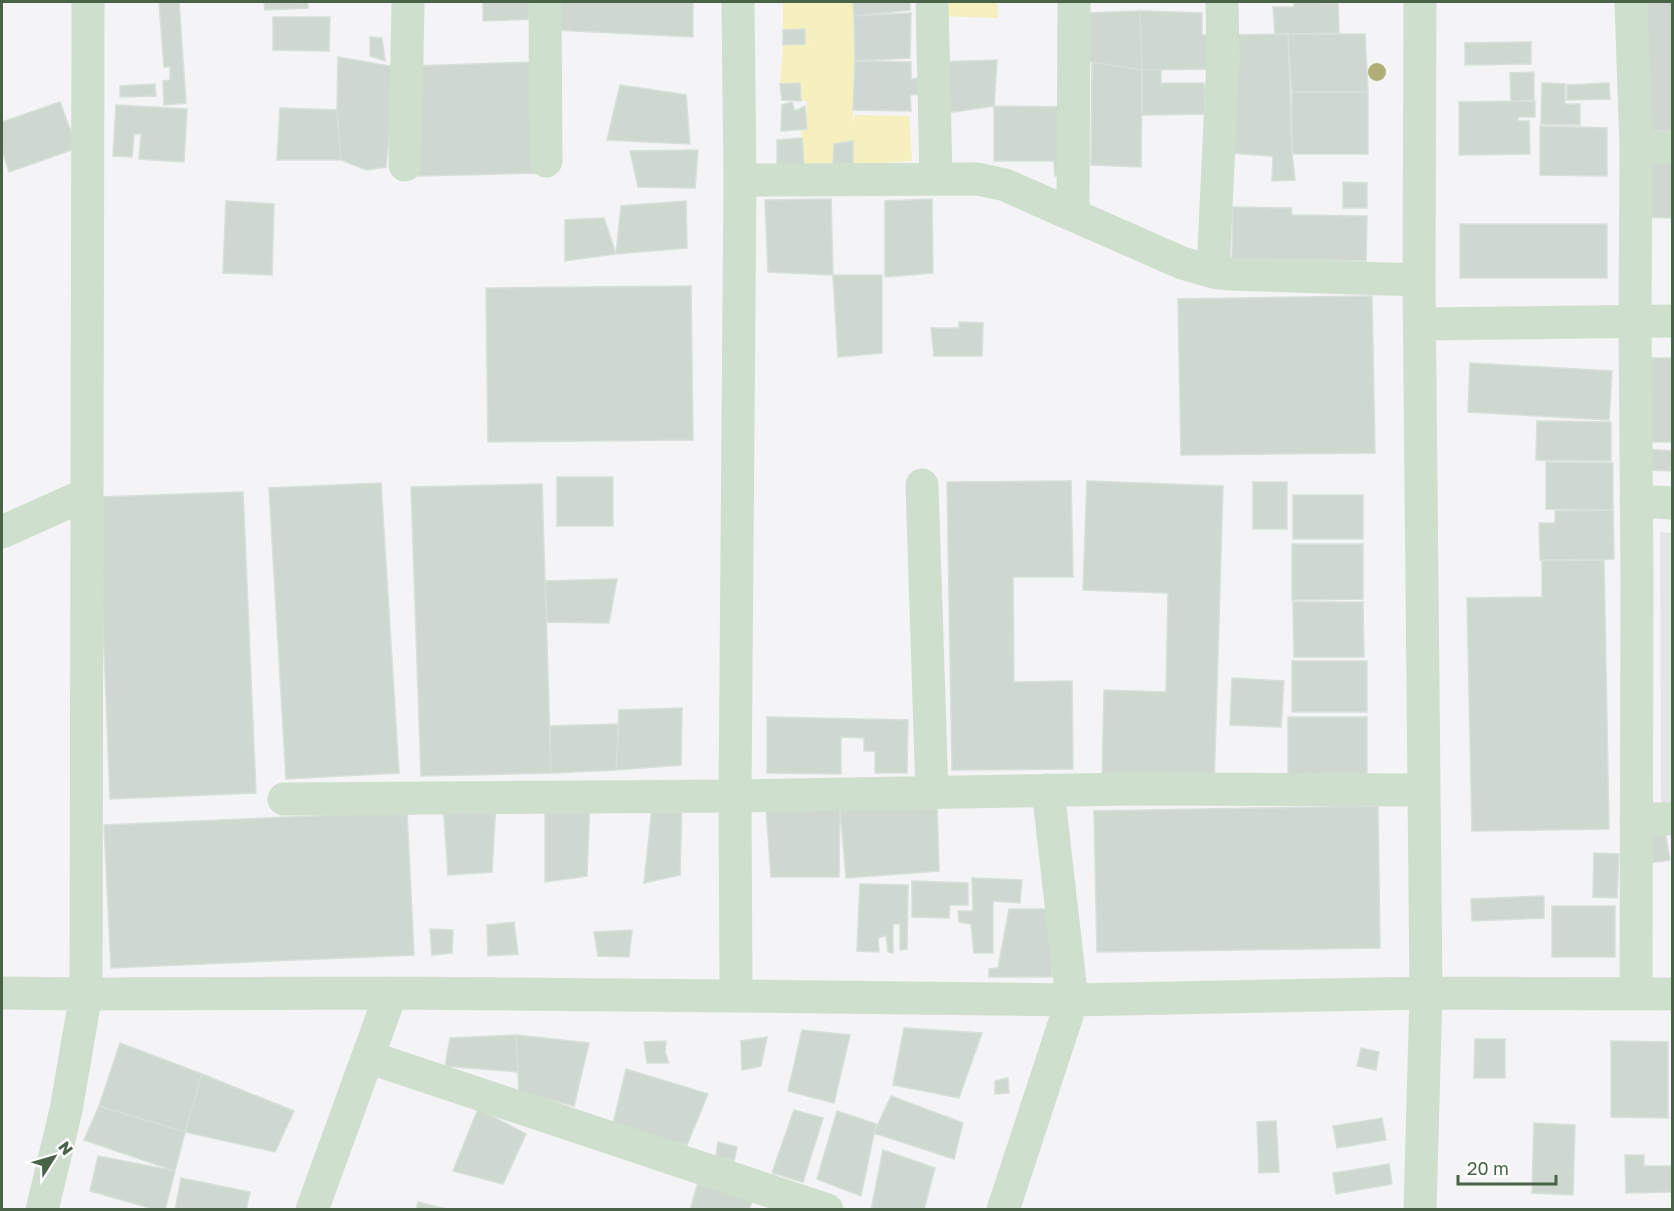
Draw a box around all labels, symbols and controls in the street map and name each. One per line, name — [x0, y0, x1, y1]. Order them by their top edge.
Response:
north arrow — [24, 1127, 84, 1187]
text: N — [54, 1137, 78, 1159]
scale bar — [1458, 1148, 1556, 1186]
text: 20 m — [1467, 1157, 1509, 1179]

